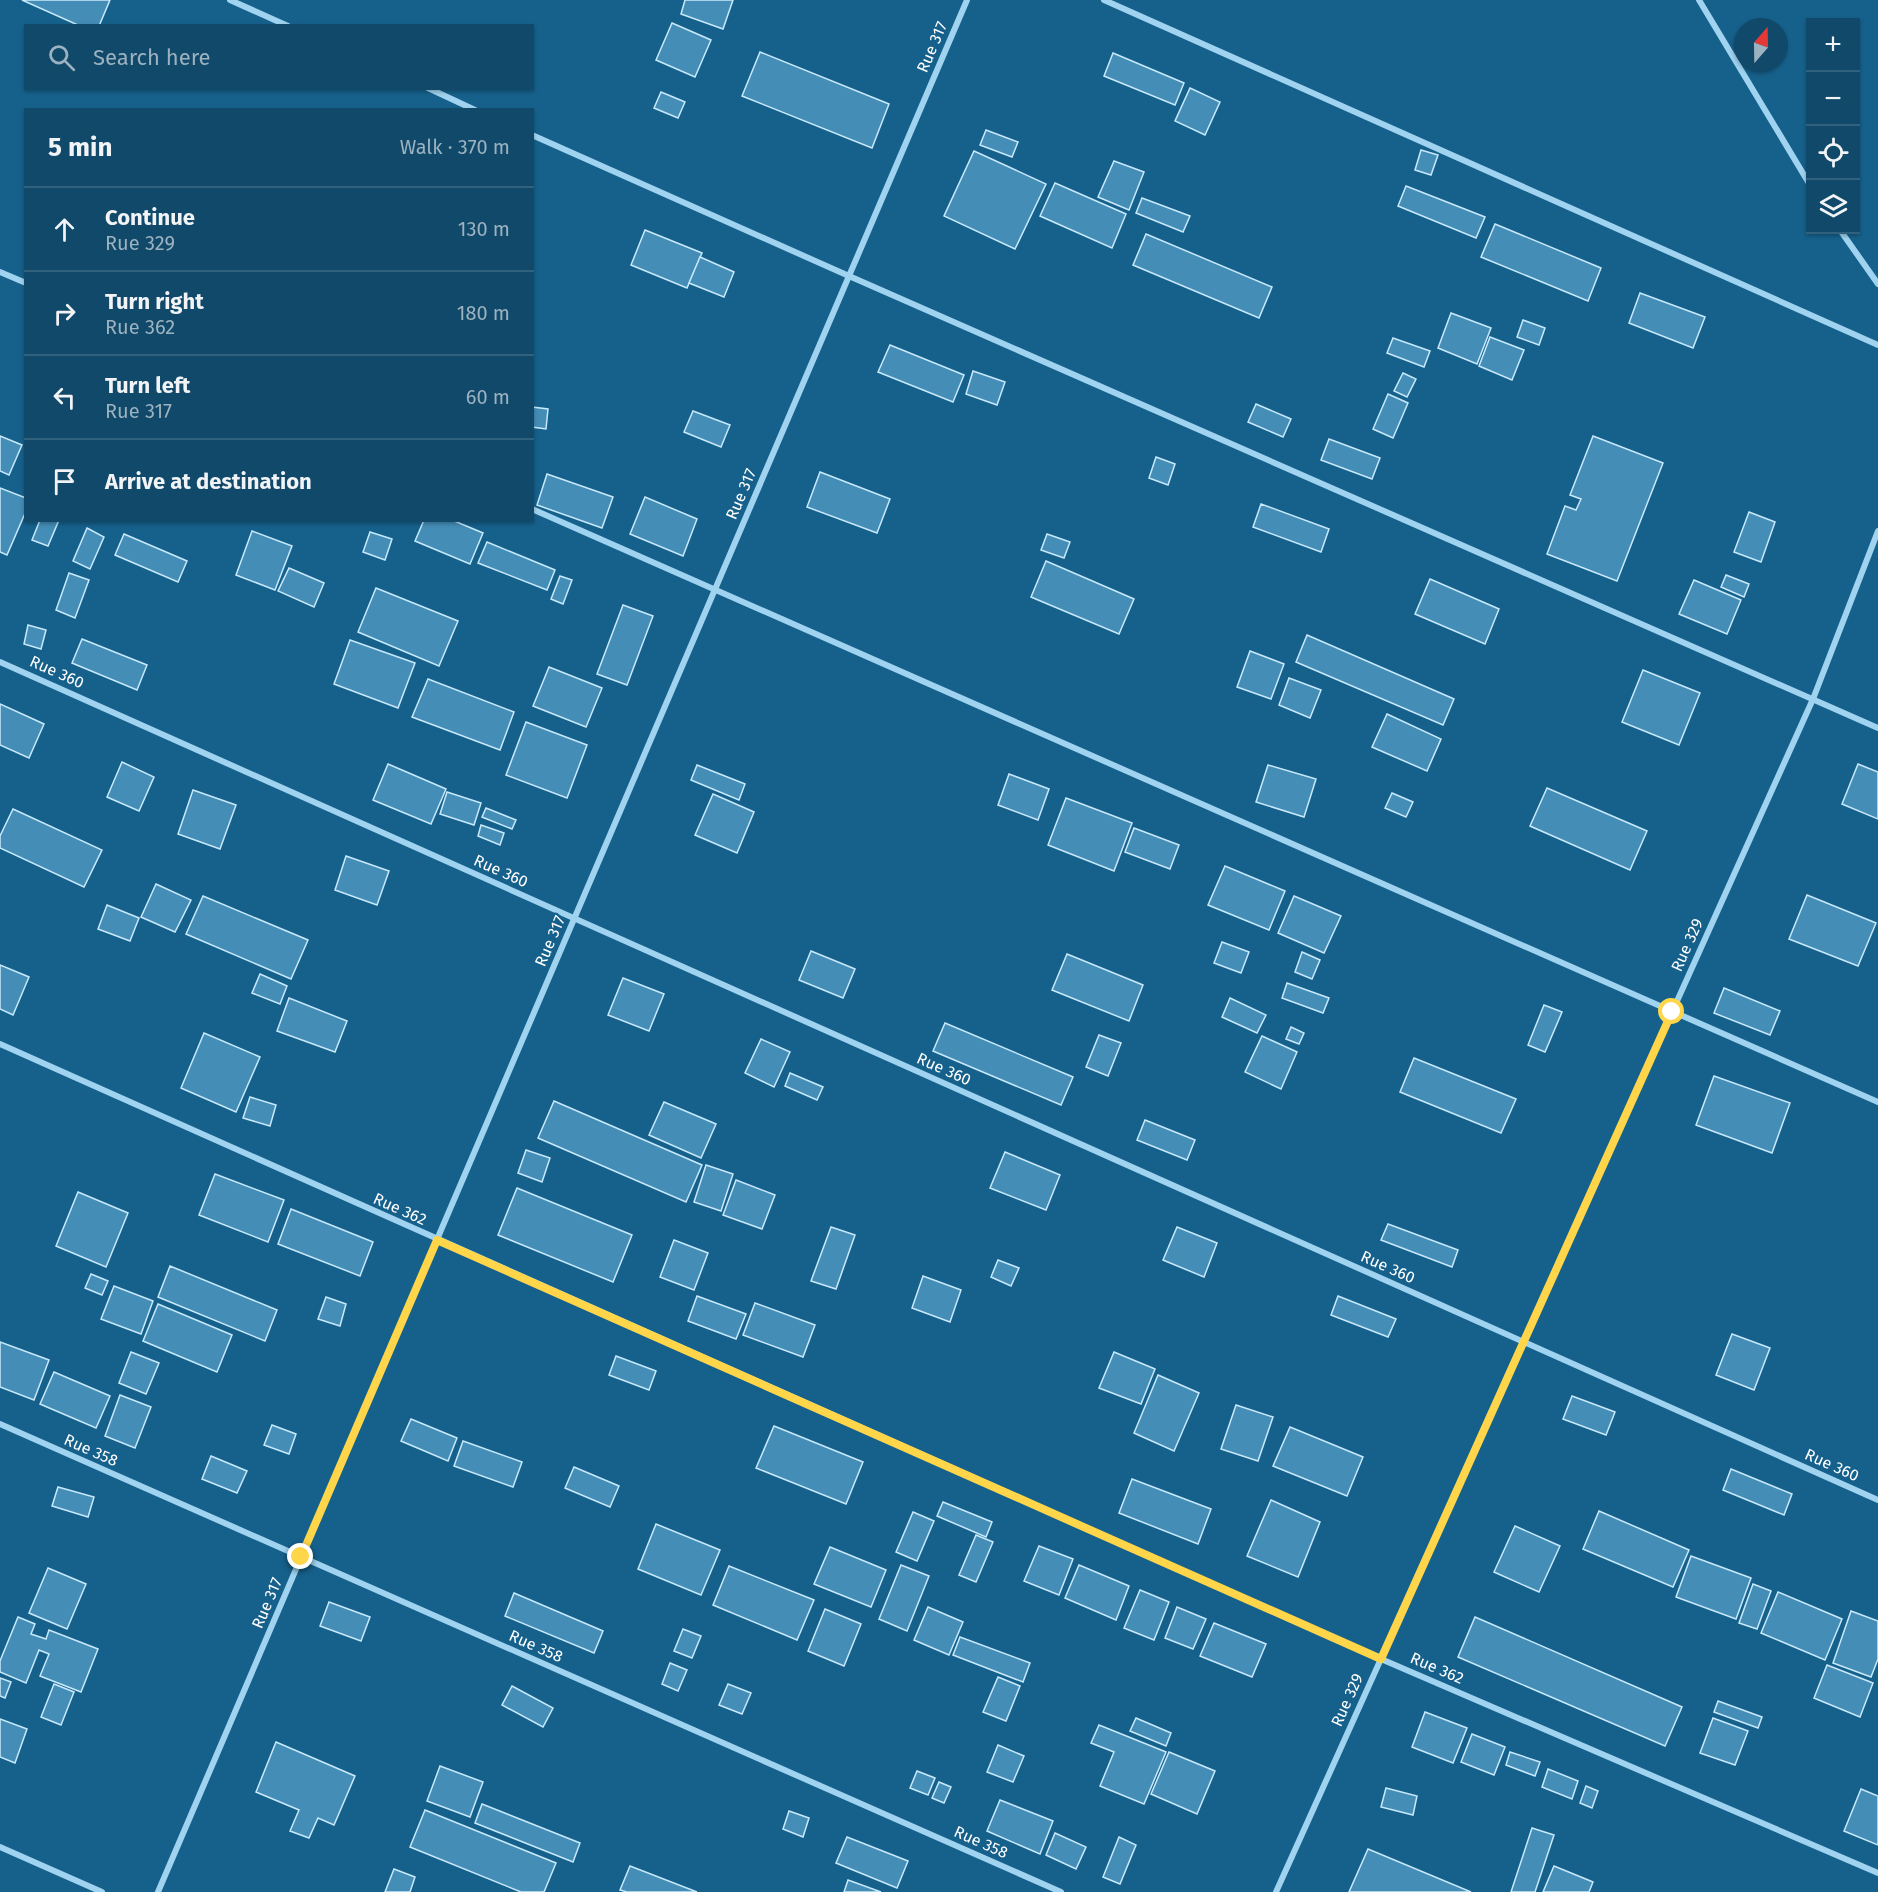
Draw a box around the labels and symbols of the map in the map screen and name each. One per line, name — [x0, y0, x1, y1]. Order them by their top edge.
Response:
north arrow — [1734, 18, 1788, 72]
street label: Rue 317 — [913, 19, 951, 75]
street label: Rue 317 — [722, 466, 760, 522]
street label: Rue 360 — [27, 652, 87, 692]
street label: Rue 360 — [471, 851, 531, 891]
street label: Rue 317 — [531, 913, 569, 969]
street label: Rue 329 — [1667, 916, 1707, 974]
route start — [1658, 998, 1684, 1024]
street label: Rue 360 — [914, 1049, 974, 1089]
street label: Rue 362 — [370, 1189, 430, 1229]
street label: Rue 360 — [1358, 1247, 1418, 1287]
street label: Rue 358 — [61, 1430, 121, 1470]
street label: Rue 360 — [1802, 1445, 1862, 1485]
route end — [287, 1543, 313, 1569]
street label: Rue 317 — [248, 1575, 286, 1631]
street label: Rue 358 — [506, 1626, 566, 1666]
street label: Rue 362 — [1407, 1648, 1467, 1688]
street label: Rue 329 — [1327, 1671, 1367, 1729]
street label: Rue 358 — [951, 1822, 1011, 1862]

